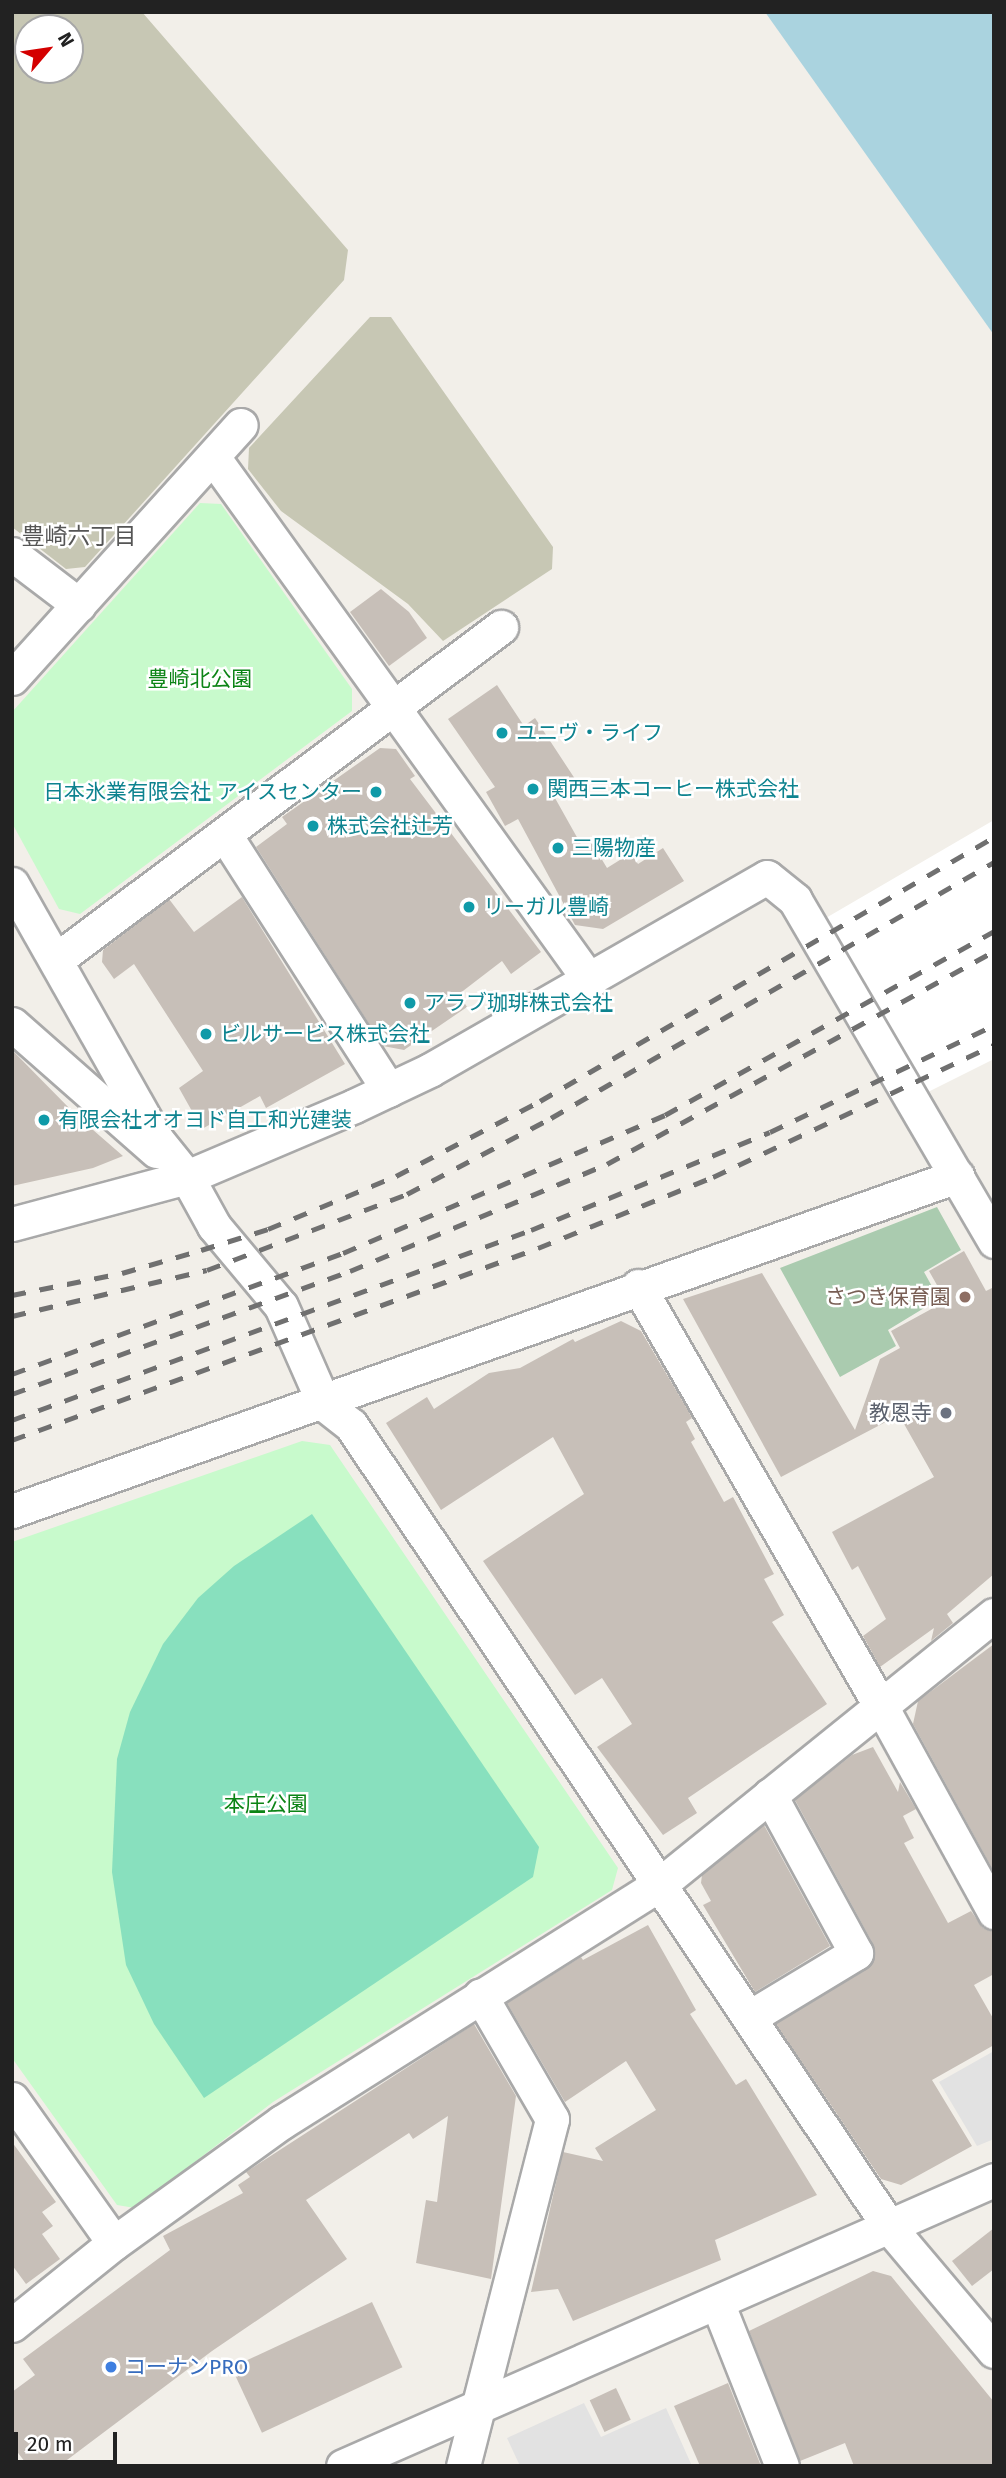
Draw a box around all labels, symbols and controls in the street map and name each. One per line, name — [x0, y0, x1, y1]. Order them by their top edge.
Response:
north arrow — [14, 14, 84, 84]
text: N — [53, 28, 79, 51]
district label: 豊崎六丁目 — [22, 522, 136, 550]
park label: 豊崎北公園 — [148, 666, 252, 692]
place label: ユニヴ・ライフ — [516, 720, 663, 746]
marker: ユニヴ・ライフ — [494, 725, 510, 741]
place label: 関西三本コーヒー株式会社 — [547, 776, 799, 802]
place label: 日本氷業有限会社 アイスセンター — [41, 779, 362, 805]
marker: 関西三本コーヒー株式会社 — [525, 781, 541, 797]
marker: 日本氷業有限会社 アイスセンター — [368, 784, 384, 800]
place label: 株式会社辻芳 — [327, 813, 453, 839]
marker: 株式会社辻芳 — [305, 818, 321, 834]
place label: 三陽物産 — [572, 835, 656, 861]
marker: 三陽物産 — [550, 840, 566, 856]
place label: リーガル豊崎 — [483, 894, 609, 920]
marker: リーガル豊崎 — [461, 899, 477, 915]
place label: アラブ珈琲株式会社 — [424, 990, 613, 1016]
marker: アラブ珈琲株式会社 — [402, 995, 418, 1011]
place label: ビルサービス株式会社 — [220, 1021, 430, 1047]
marker: ビルサービス株式会社 — [198, 1026, 214, 1042]
place label: 有限会社オオヨド自工和光建装 — [58, 1107, 352, 1133]
marker: 有限会社オオヨド自工和光建装 — [36, 1112, 52, 1128]
place label: さつき保育園 — [825, 1284, 951, 1310]
marker: さつき保育園 — [957, 1289, 973, 1305]
place label: 教恩寺 — [869, 1400, 932, 1426]
marker: 教恩寺 — [938, 1405, 954, 1421]
park label: 本庄公園 — [224, 1791, 308, 1817]
place label: コーナンPRO — [125, 2354, 248, 2380]
marker: コーナンPRO — [103, 2359, 119, 2375]
scale bar — [18, 2418, 121, 2462]
text: 20 m — [27, 2431, 73, 2457]

